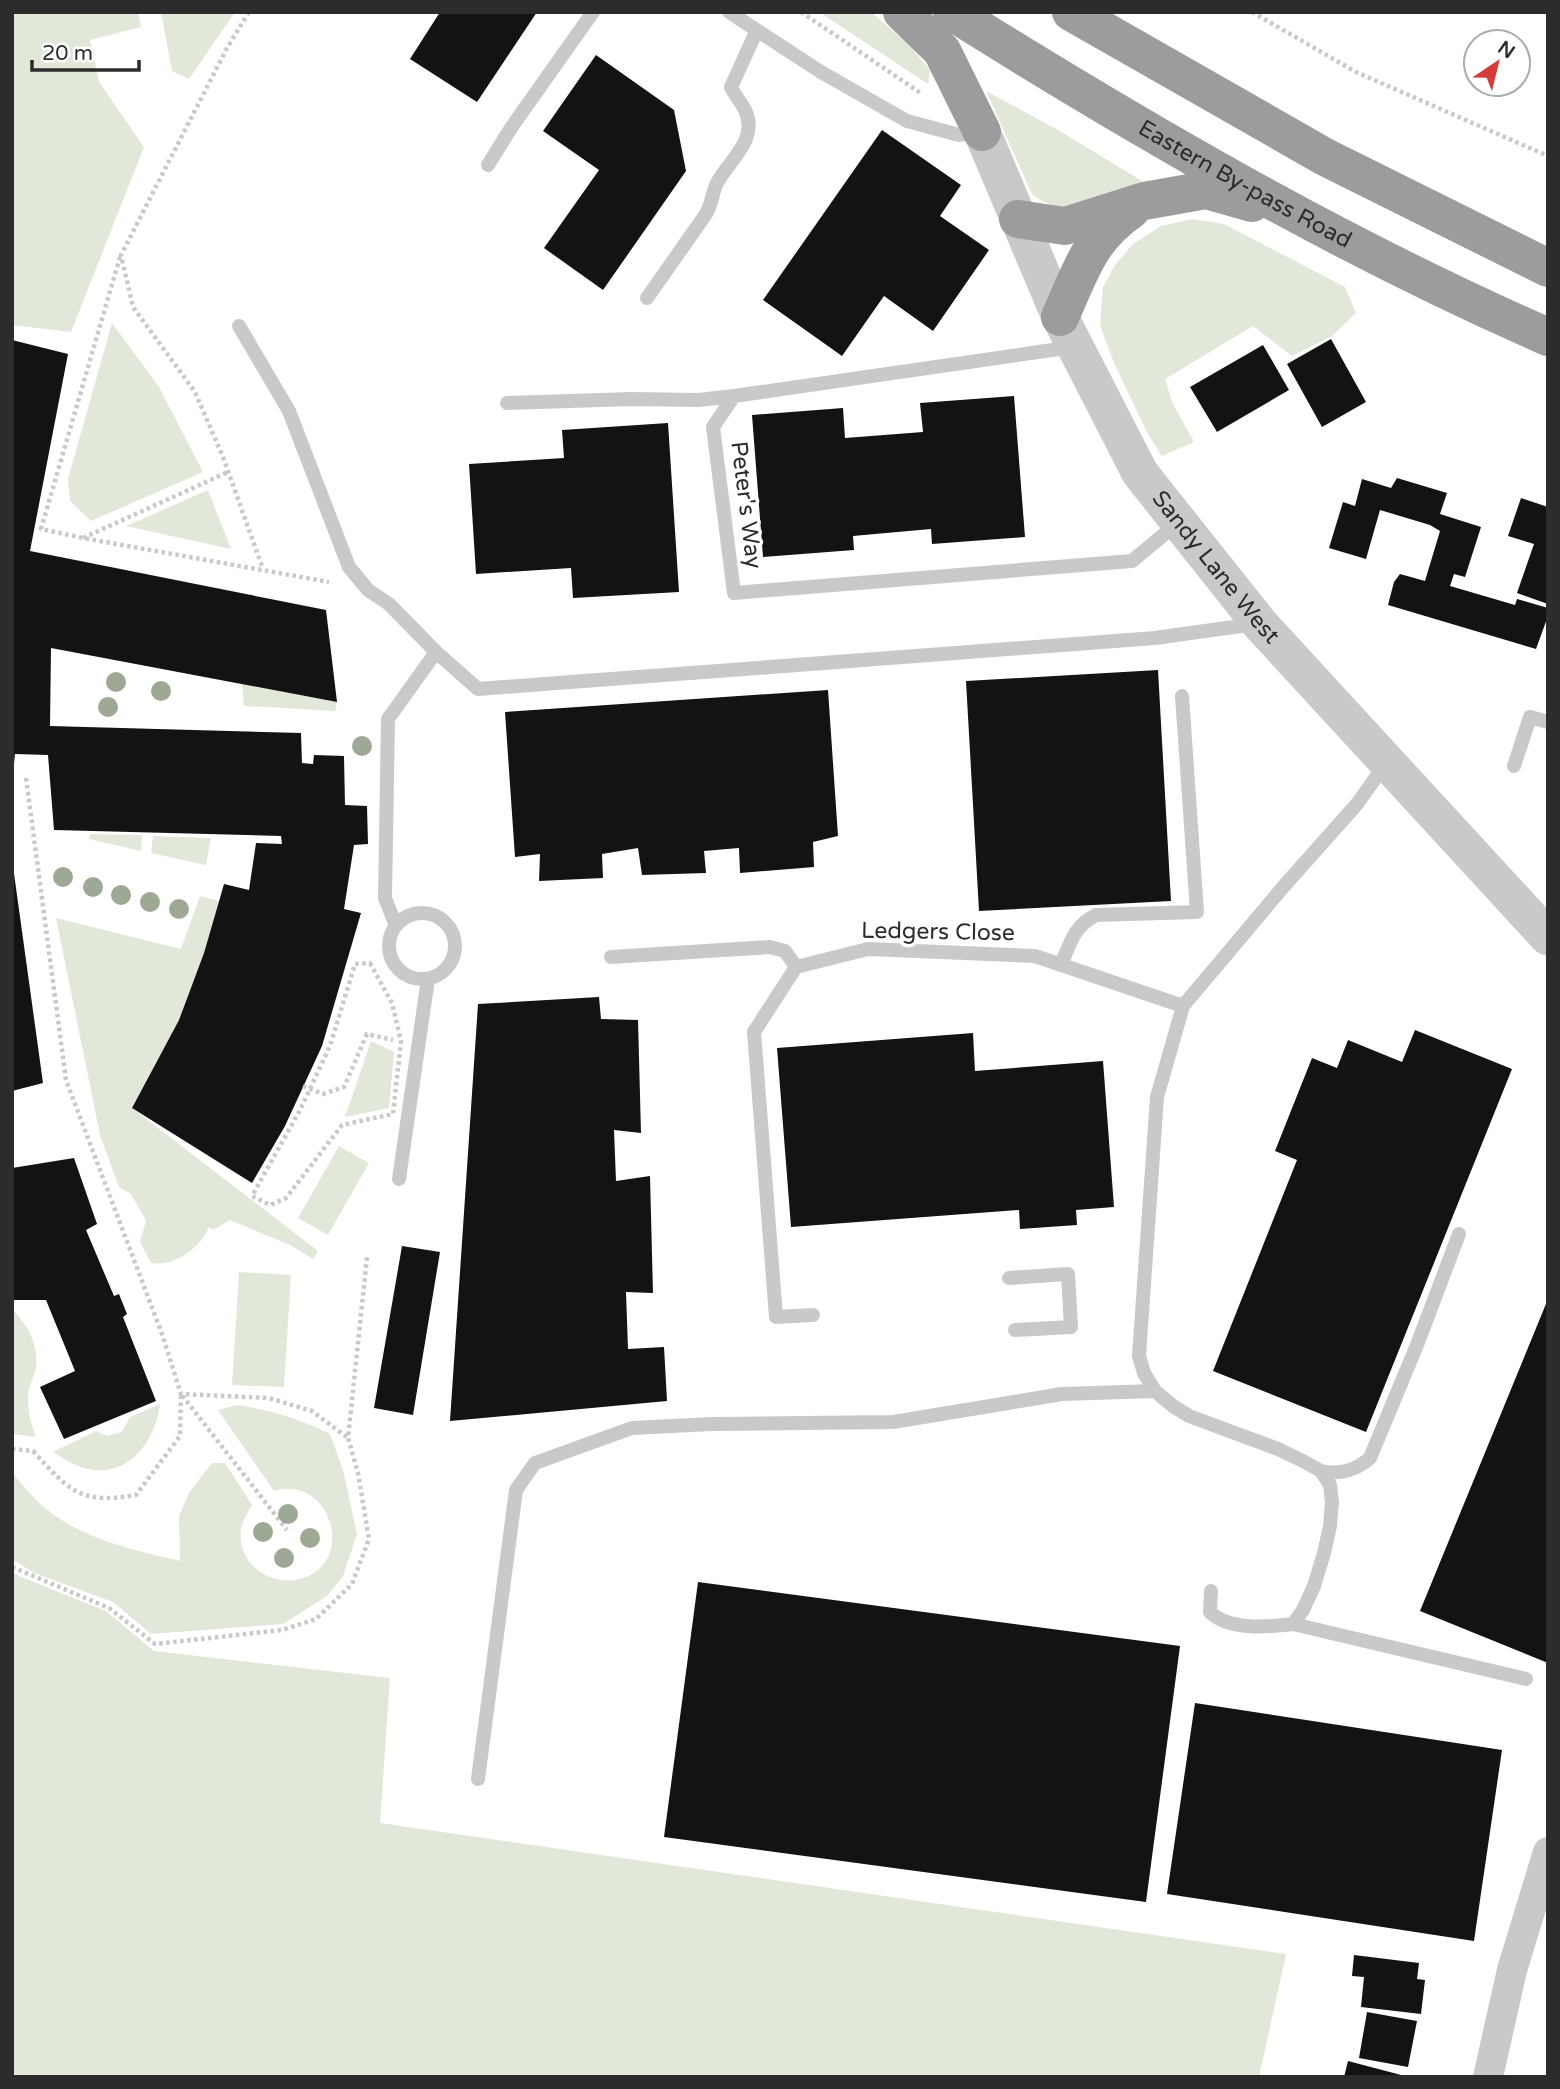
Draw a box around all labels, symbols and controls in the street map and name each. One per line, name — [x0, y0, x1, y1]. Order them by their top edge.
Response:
scale bar — [32, 28, 138, 72]
north arrow — [1462, 28, 1532, 98]
text: N — [1494, 37, 1519, 63]
text: 20 m — [42, 41, 93, 66]
street label: Eastern By-pass Road — [1133, 114, 1356, 255]
street label: Peter's Way — [724, 440, 768, 570]
street label: Sandy Lane West — [1146, 485, 1285, 650]
street label: Ledgers Close — [861, 917, 1015, 947]

